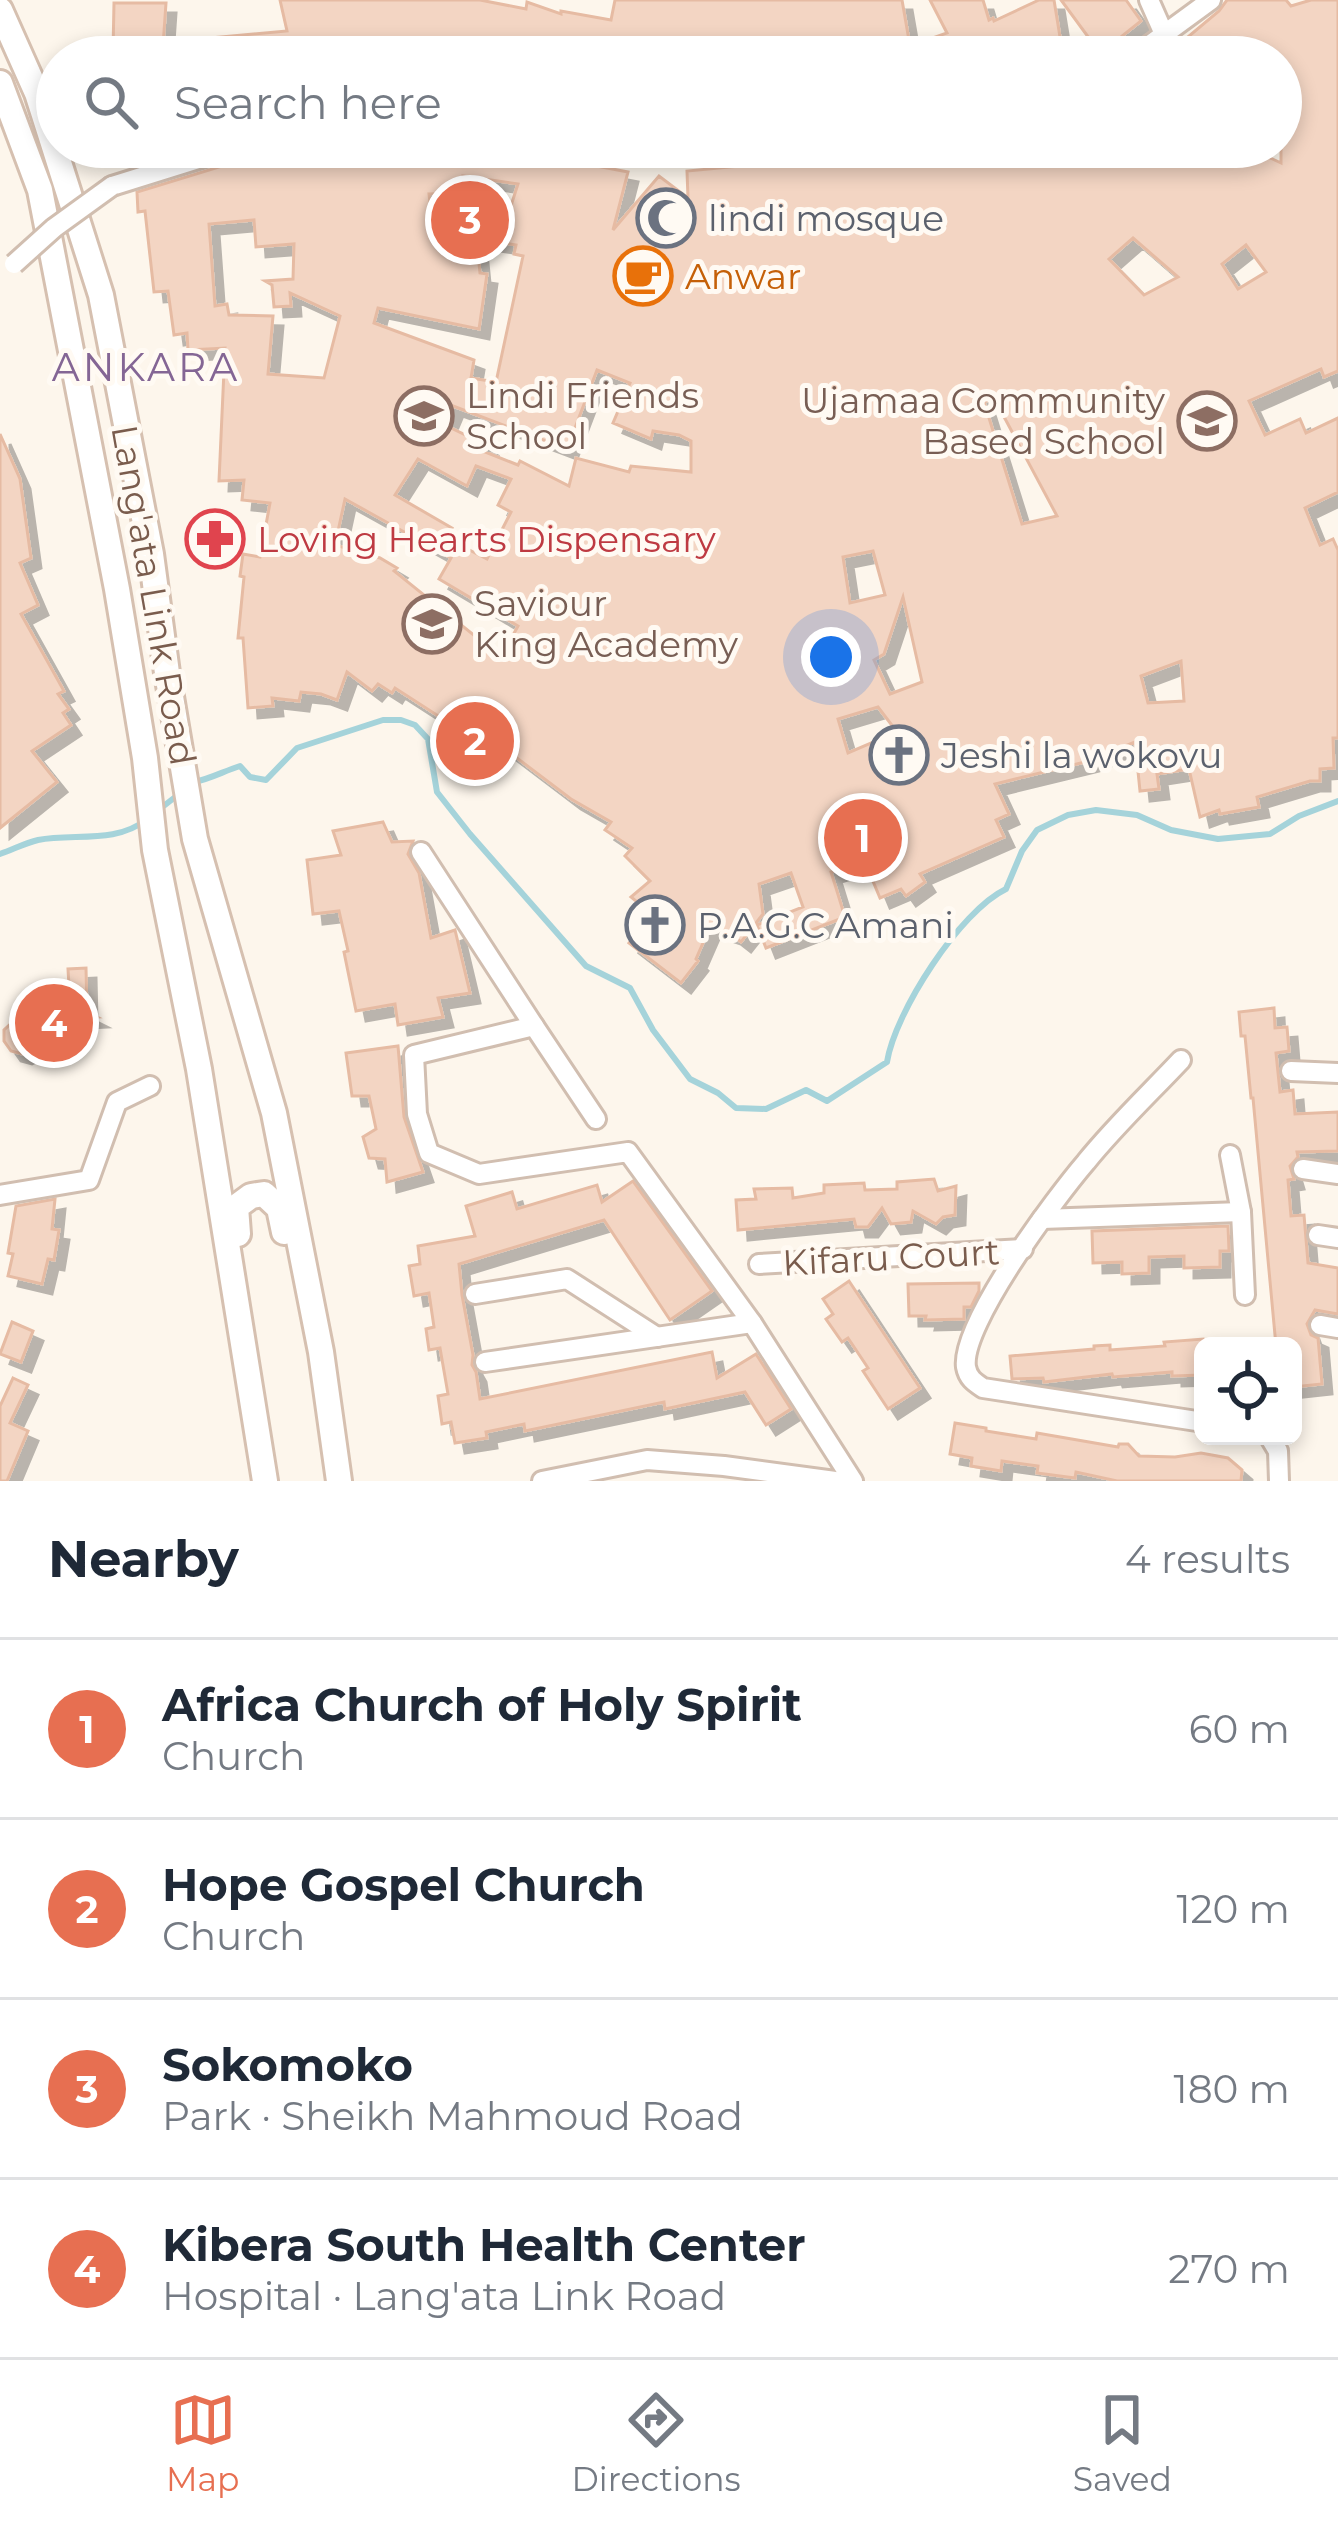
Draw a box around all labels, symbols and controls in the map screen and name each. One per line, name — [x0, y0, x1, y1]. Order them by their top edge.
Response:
search box — [36, 36, 1302, 168]
icon: search — [78, 69, 144, 135]
text: Search here — [174, 75, 442, 130]
pin: 3 — [431, 175, 509, 265]
mosque icon: lindi mosque — [635, 187, 697, 249]
place label: lindi mosque — [708, 196, 944, 240]
cafe icon: Anwar — [612, 245, 674, 307]
place label: Anwar — [685, 254, 801, 298]
district label: ANKARA — [52, 343, 240, 391]
place label: Lindi Friends School — [466, 373, 699, 458]
place label: Ujamaa Community Based School — [801, 378, 1165, 463]
school or university icon: Lindi Friends School — [393, 385, 455, 447]
school or university icon: Ujamaa Community Based School — [1176, 390, 1238, 452]
street label: Lang'ata Link Road — [102, 421, 206, 769]
pharmacy icon: Loving Hearts Dispensary — [184, 508, 246, 570]
place label: Loving Hearts Dispensary — [257, 517, 716, 561]
place label: Saviour King Academy — [474, 581, 739, 666]
school or university icon: Saviour King Academy — [401, 593, 463, 655]
your location — [801, 627, 861, 687]
pin: 2 — [436, 696, 514, 786]
church icon: Jeshi la wokovu — [868, 724, 930, 786]
place label: Jeshi la wokovu — [940, 733, 1222, 777]
pin: 1 — [824, 793, 902, 883]
church icon: P.A.G.C Amani — [624, 894, 686, 956]
place label: P.A.G.C Amani — [697, 903, 954, 947]
pin: 4 — [15, 978, 93, 1068]
street label: Kifaru Court — [781, 1229, 1001, 1285]
map controls — [1194, 1337, 1302, 1445]
button: locate — [1194, 1337, 1302, 1445]
text: Nearby — [48, 1528, 239, 1590]
text: 4 results — [1125, 1535, 1290, 1583]
text: Africa Church of Holy Spirit — [162, 1677, 802, 1732]
text: 1 — [79, 1705, 95, 1753]
text: 60 m — [1189, 1705, 1290, 1753]
text: Church — [162, 1732, 305, 1780]
text: Hope Gospel Church — [162, 1857, 645, 1912]
text: 2 — [75, 1885, 99, 1933]
text: 120 m — [1176, 1885, 1290, 1933]
text: Church — [162, 1912, 305, 1960]
text: Sokomoko — [162, 2037, 413, 2092]
text: 3 — [75, 2065, 99, 2113]
text: 180 m — [1174, 2065, 1290, 2113]
text: Park · Sheikh Mahmoud Road — [162, 2092, 743, 2140]
text: Kibera South Health Center — [162, 2217, 806, 2272]
text: 4 — [74, 2245, 100, 2293]
text: 270 m — [1168, 2245, 1290, 2293]
text: Hospital · Lang'ata Link Road — [162, 2272, 726, 2320]
tab: Map — [166, 2387, 239, 2499]
tab: Directions — [572, 2387, 741, 2499]
tab: Saved — [1073, 2387, 1172, 2499]

